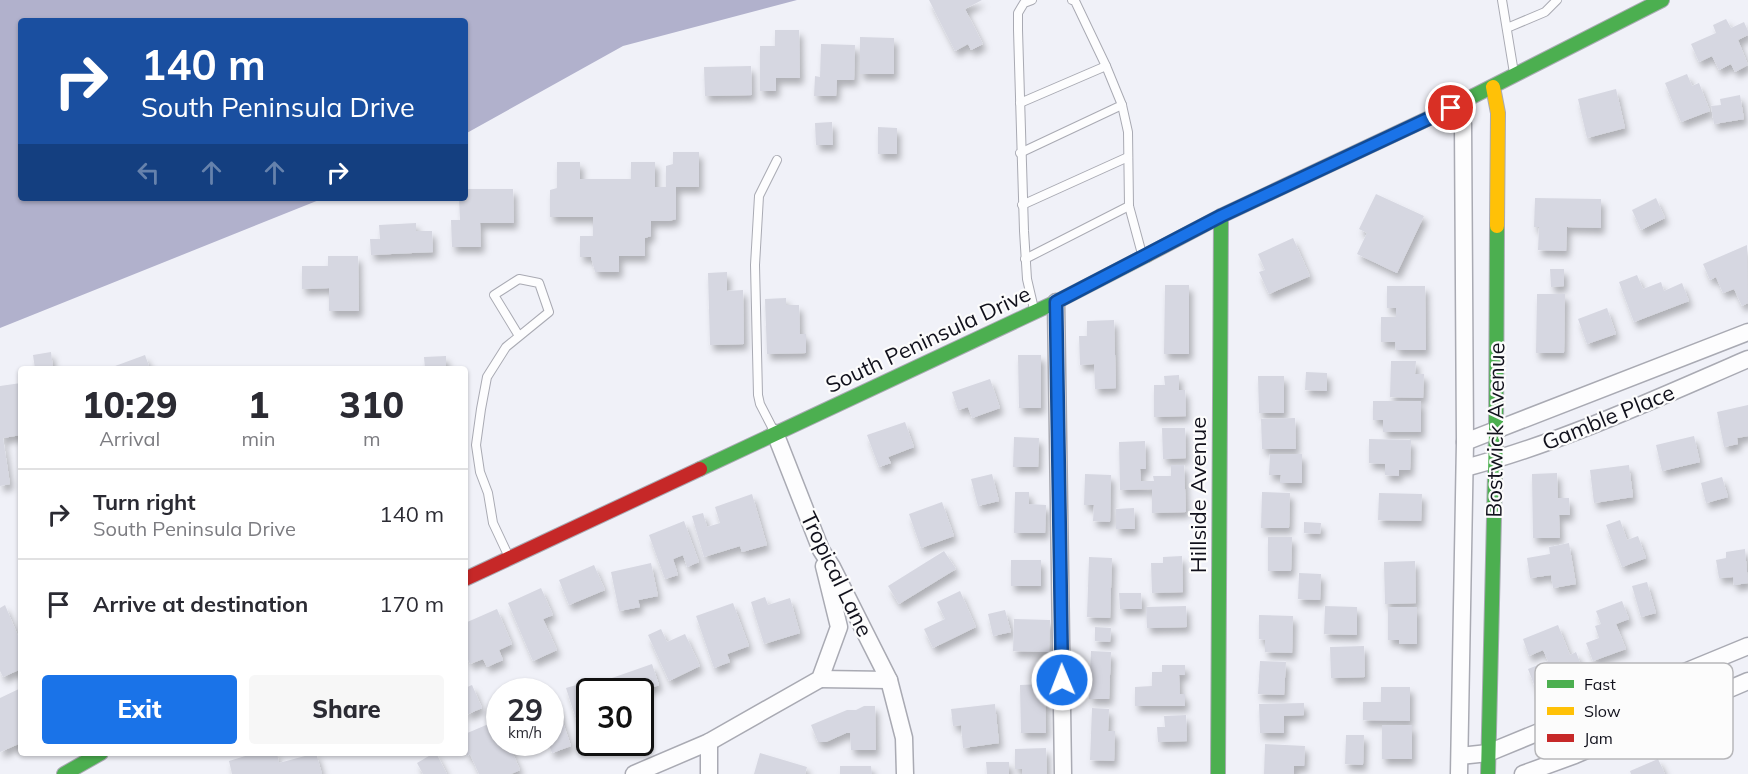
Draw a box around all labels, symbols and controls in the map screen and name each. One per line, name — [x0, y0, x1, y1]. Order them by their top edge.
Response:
text: 140 m — [141, 38, 266, 91]
icon: right — [42, 42, 120, 120]
pin — [1425, 82, 1476, 133]
text: South Peninsula Drive — [141, 90, 415, 124]
icon: arrive — [1434, 91, 1467, 124]
icon: left — [132, 156, 165, 189]
icon: ahead — [195, 156, 228, 189]
icon: ahead — [258, 156, 291, 189]
icon: right — [321, 156, 354, 189]
street label: South Peninsula Drive — [821, 279, 1035, 399]
street label: Bostwick Avenue — [1479, 342, 1511, 518]
street label: Gamble Place — [1538, 378, 1678, 456]
text: 10:29 — [82, 382, 178, 427]
text: 1 — [248, 382, 269, 427]
text: 310 — [339, 382, 404, 427]
street label: Hillside Avenue — [1184, 417, 1212, 573]
text: Arrival — [99, 426, 160, 451]
text: min — [241, 426, 276, 451]
text: m — [363, 426, 381, 451]
text: Turn right — [93, 488, 196, 516]
icon: right — [42, 498, 75, 531]
text: 140 m — [379, 500, 444, 528]
street label: Tropical Lane — [795, 507, 879, 641]
text: South Peninsula Drive — [93, 516, 296, 541]
icon: arrive — [42, 588, 75, 621]
text: Arrive at destination — [93, 590, 308, 618]
text: 170 m — [379, 590, 444, 618]
position arrow — [1030, 648, 1094, 712]
legend — [1535, 663, 1733, 759]
text: Fast — [1584, 674, 1616, 694]
button: Exit — [42, 675, 237, 744]
button: Share — [249, 675, 444, 744]
speed limit sign: 30 — [576, 678, 654, 756]
text: 29 — [507, 691, 543, 729]
text: Slow — [1584, 701, 1621, 721]
text: km/h — [508, 723, 542, 742]
text: Jam — [1584, 728, 1613, 748]

